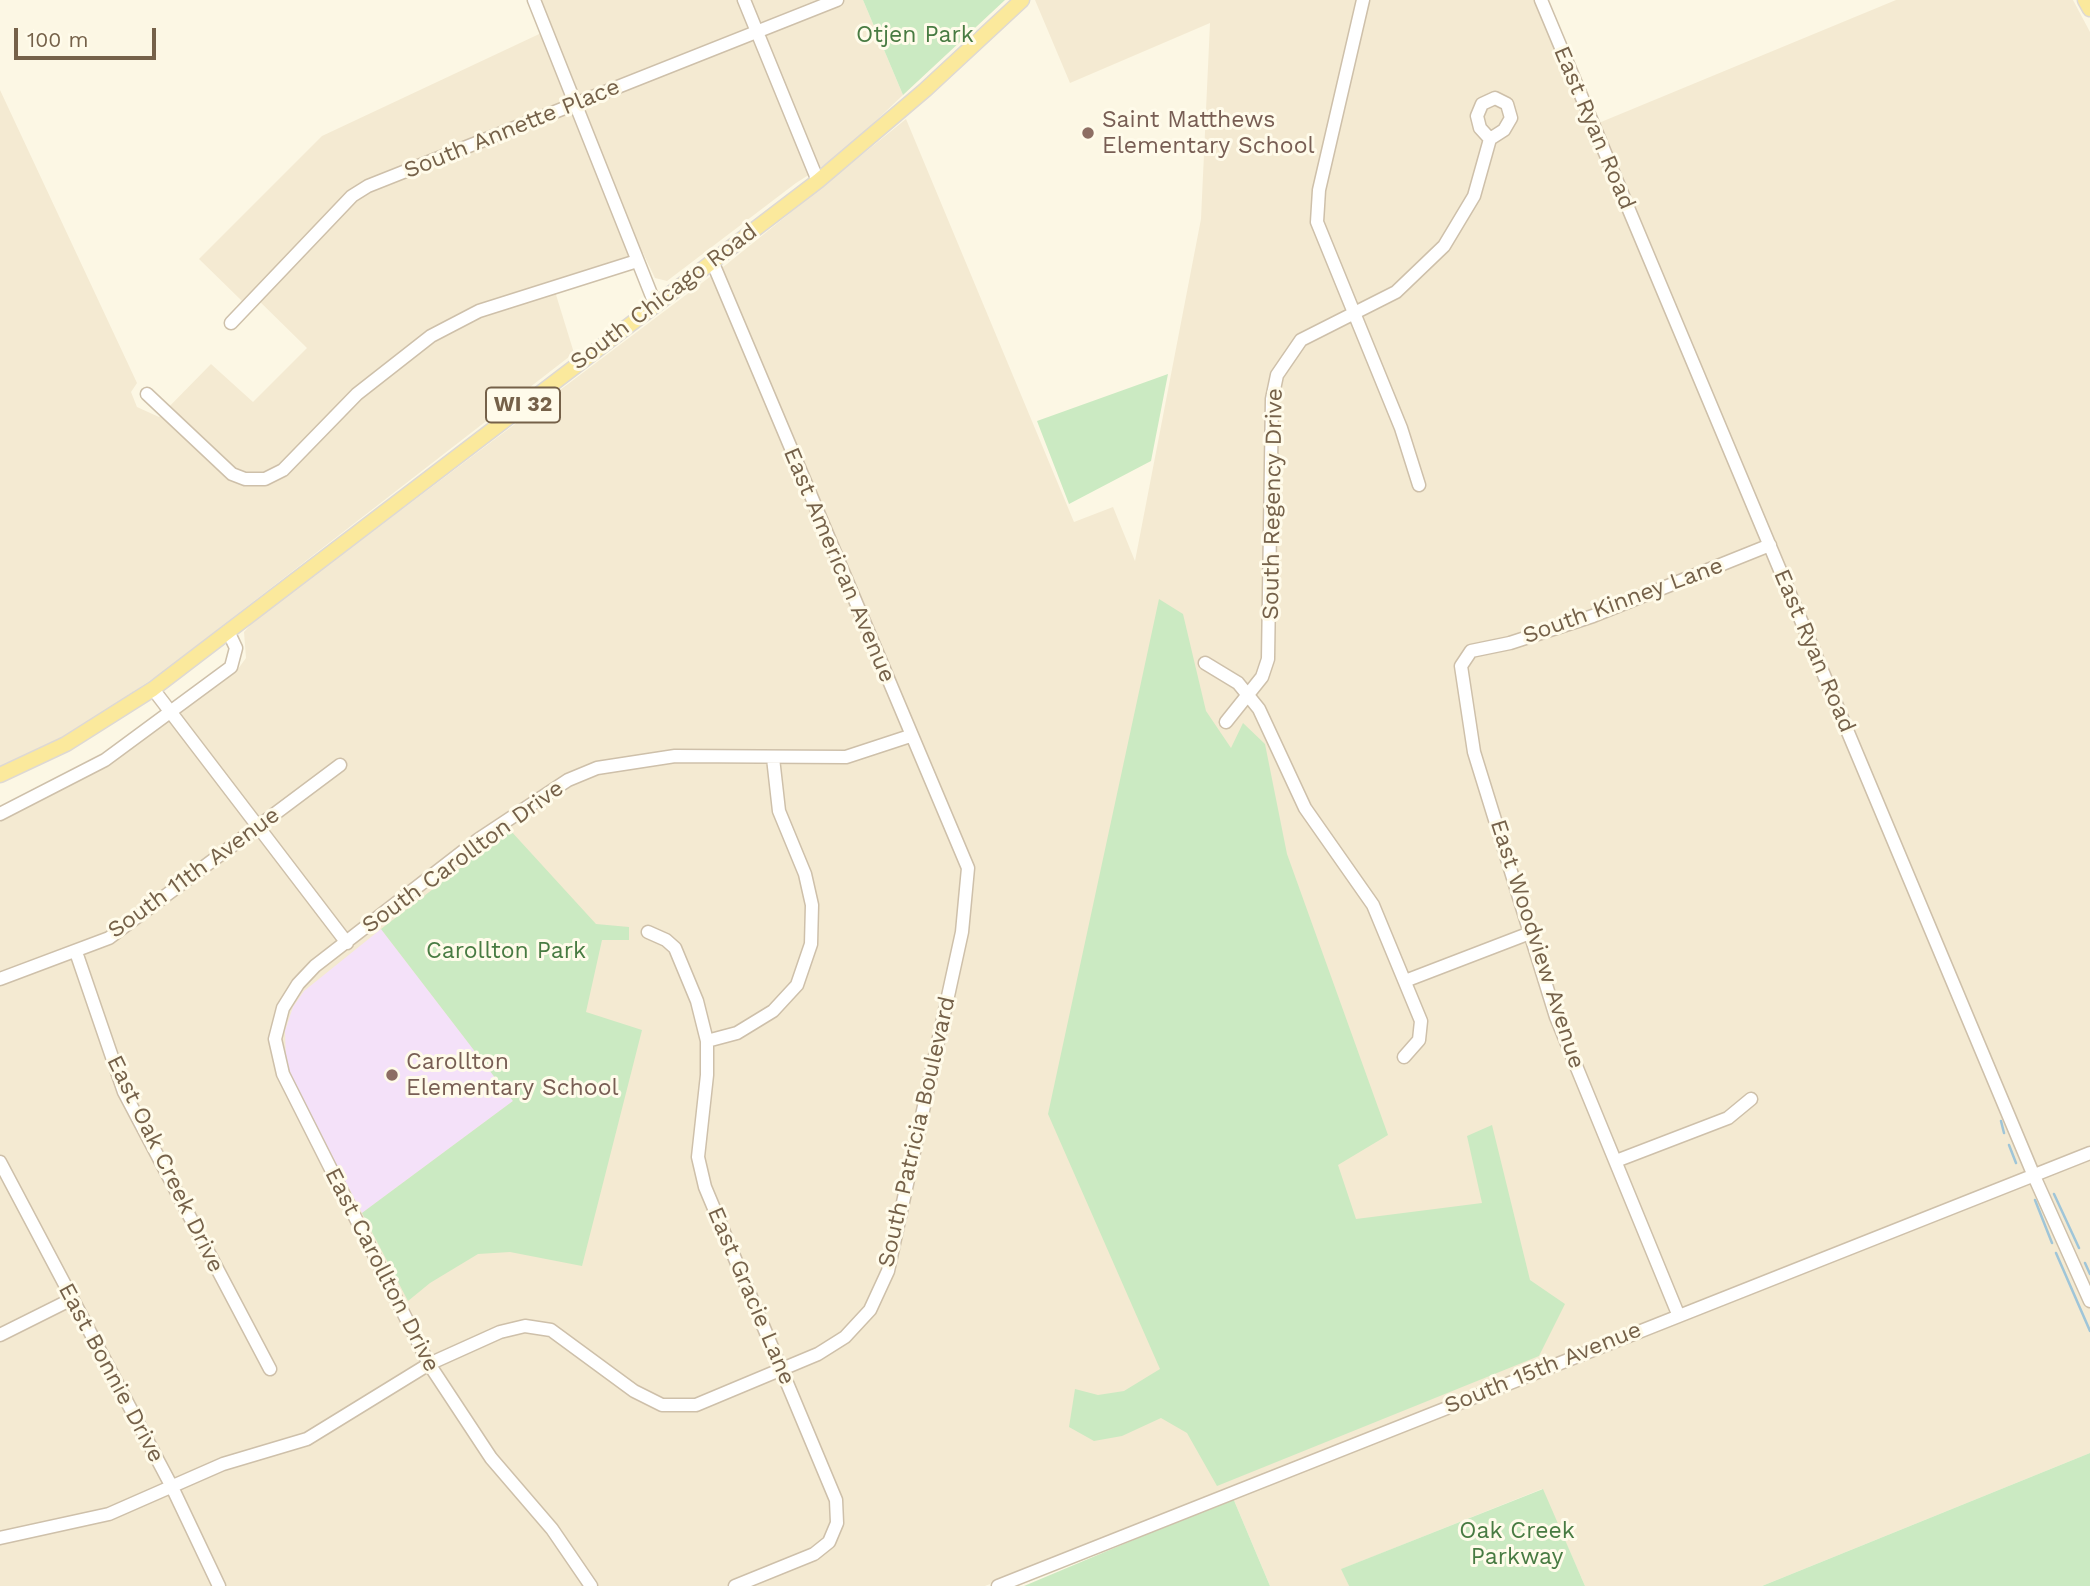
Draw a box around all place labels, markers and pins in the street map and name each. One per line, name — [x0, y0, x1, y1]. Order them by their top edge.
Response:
place label: Saint Matthews Elementary School — [1102, 106, 1314, 160]
marker: Saint Matthews Elementary School — [1080, 125, 1096, 141]
place label: Carollton Elementary School — [406, 1048, 618, 1102]
marker: Carollton Elementary School — [384, 1067, 400, 1083]

